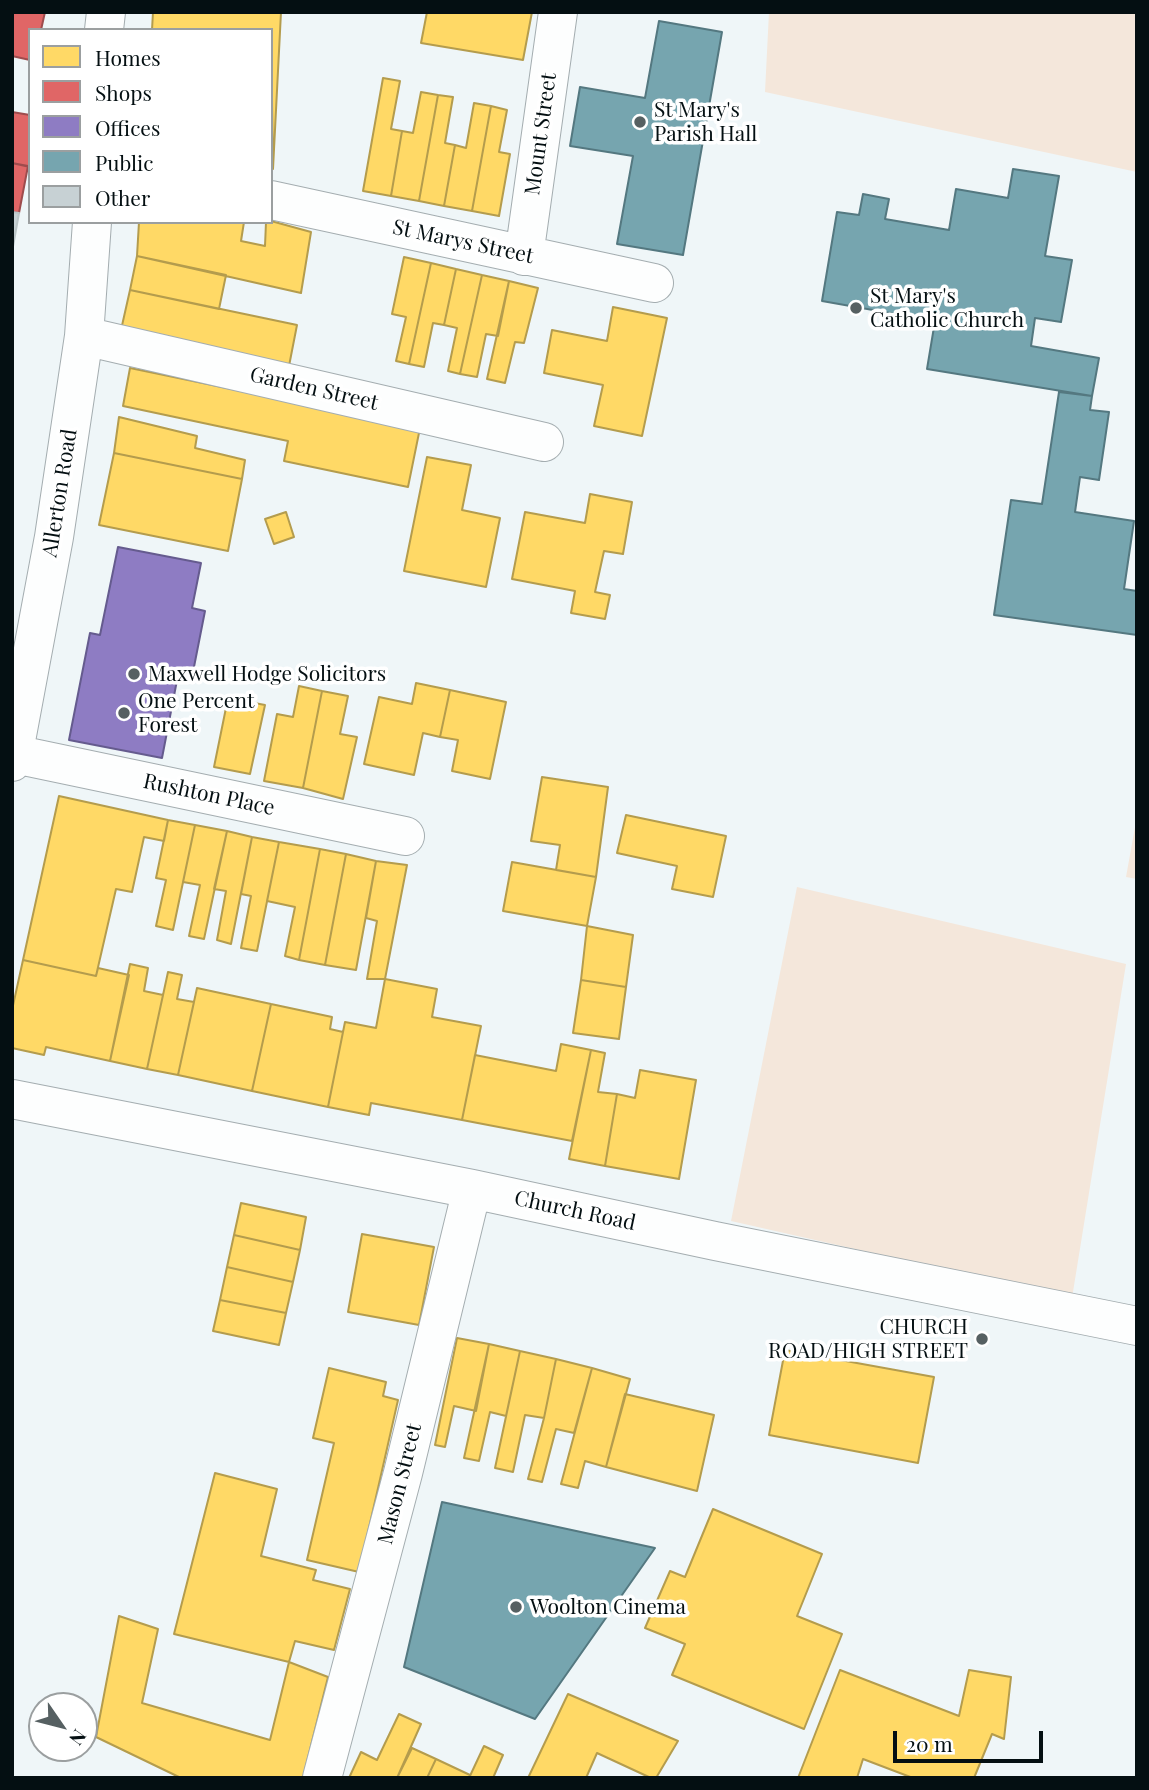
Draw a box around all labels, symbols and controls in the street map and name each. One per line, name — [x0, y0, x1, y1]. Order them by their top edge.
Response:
legend — [28, 28, 273, 224]
text: Homes — [95, 43, 161, 71]
street label: Mount Street — [520, 71, 562, 197]
text: Shops — [95, 78, 152, 106]
place label: St Mary's Parish Hall — [654, 97, 757, 147]
text: Offices — [95, 113, 160, 141]
marker: St Mary's Parish Hall — [632, 114, 648, 130]
text: Public — [95, 148, 153, 176]
text: Other — [95, 183, 150, 211]
street label: St Marys Street — [390, 215, 536, 269]
place label: St Mary's Catholic Church — [870, 283, 1024, 333]
marker: St Mary's Catholic Church — [848, 300, 864, 316]
street label: Garden Street — [247, 362, 381, 416]
street label: Allerton Road — [37, 427, 83, 559]
place label: Maxwell Hodge Solicitors — [148, 661, 386, 687]
marker: Maxwell Hodge Solicitors — [126, 666, 142, 682]
place label: One Percent Forest — [138, 688, 254, 738]
marker: One Percent Forest — [116, 705, 132, 721]
street label: Rushton Place — [141, 769, 277, 821]
street label: Church Road — [512, 1186, 638, 1236]
place label: CHURCH ROAD/HIGH STREET — [768, 1314, 968, 1364]
marker: CHURCH ROAD/HIGH STREET — [974, 1331, 990, 1347]
street label: Mason Street — [373, 1421, 427, 1547]
place label: Woolton Cinema — [530, 1594, 686, 1620]
marker: Woolton Cinema — [508, 1599, 524, 1615]
north arrow — [28, 1692, 98, 1762]
scale bar — [897, 1716, 1048, 1760]
text: N — [64, 1725, 93, 1751]
text: 20 m — [906, 1729, 953, 1757]

